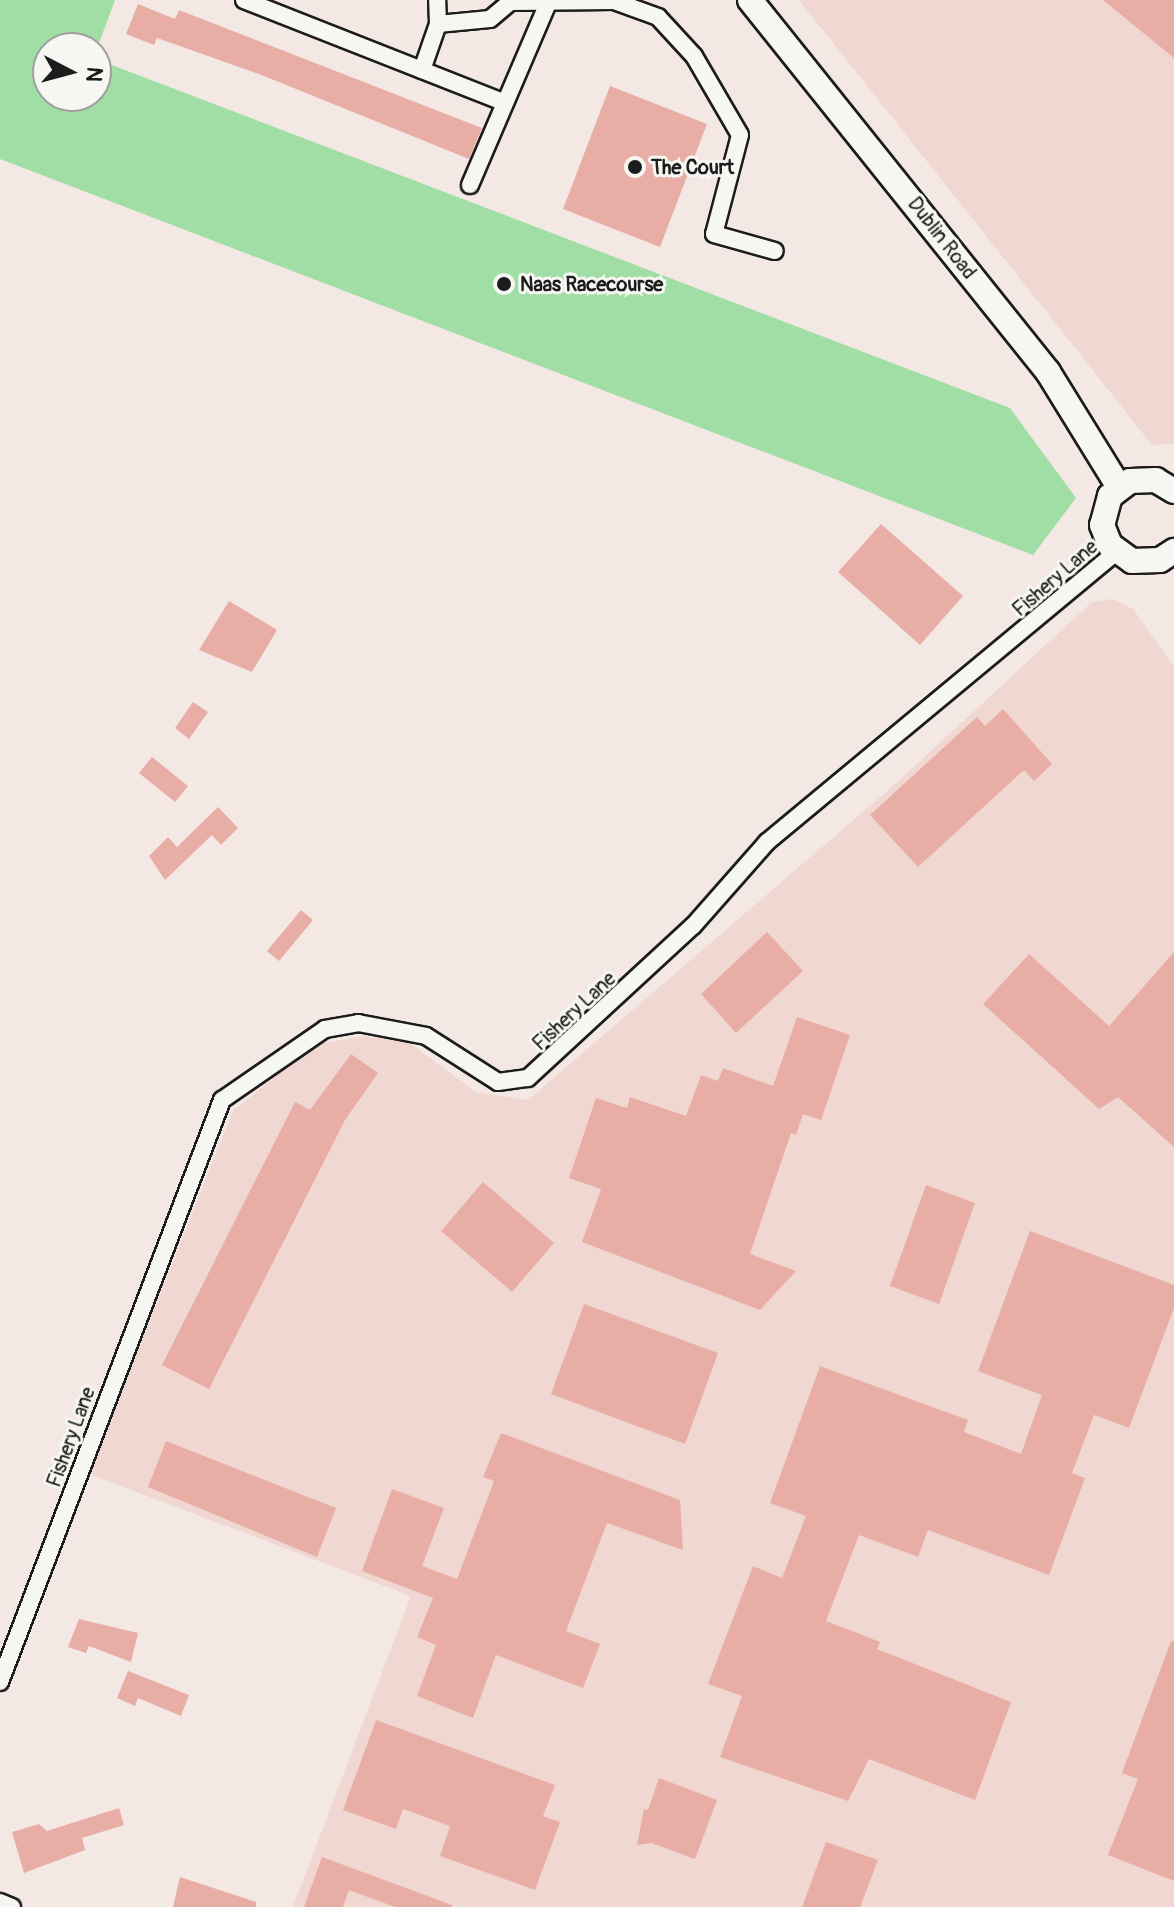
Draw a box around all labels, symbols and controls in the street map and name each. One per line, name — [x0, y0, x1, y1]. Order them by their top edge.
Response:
north arrow — [32, 32, 112, 112]
text: N — [79, 65, 109, 83]
place label: The Court — [651, 155, 734, 179]
marker: The Court — [626, 158, 644, 176]
street label: Dublin Road — [903, 192, 981, 284]
place label: Naas Racecourse — [520, 272, 663, 296]
marker: Naas Racecourse — [495, 275, 513, 293]
street label: Fishery Lane — [1008, 535, 1102, 621]
street label: Fishery Lane — [527, 966, 621, 1056]
street label: Fishery Lane — [42, 1384, 100, 1490]

